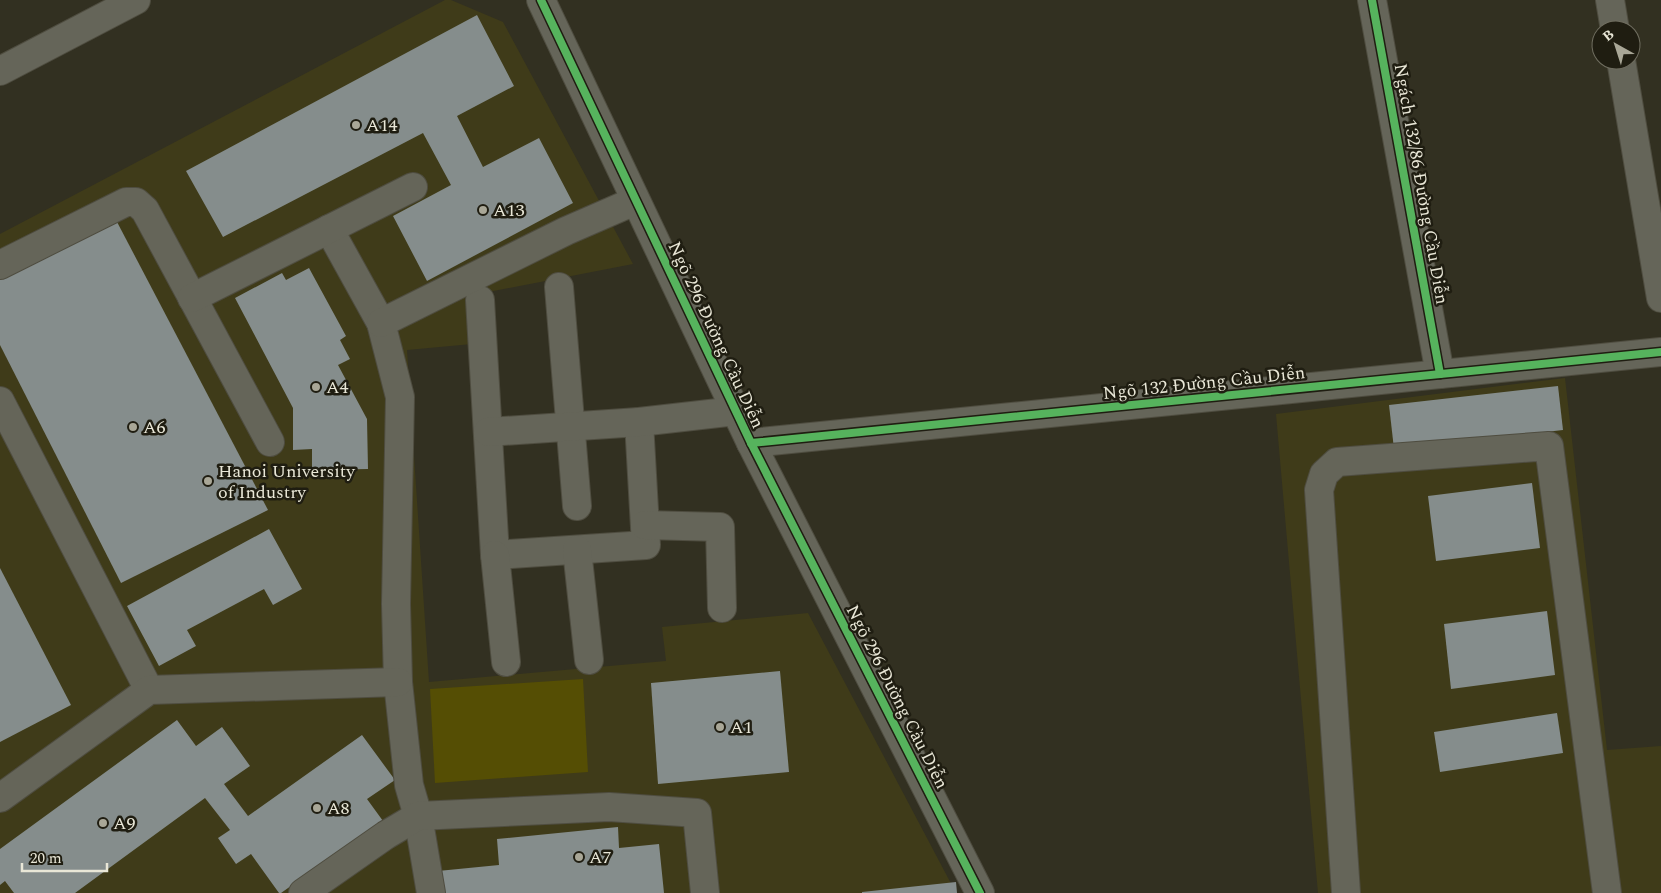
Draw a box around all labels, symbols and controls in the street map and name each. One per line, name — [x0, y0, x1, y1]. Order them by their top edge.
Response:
north arrow — [1591, 20, 1641, 70]
text: B — [1598, 24, 1619, 47]
street label: Ngách 132/86 Đường Cầu Diễn — [1387, 61, 1455, 307]
place label: A14 — [366, 112, 398, 139]
marker: A14 — [350, 119, 362, 131]
place label: A13 — [493, 197, 525, 224]
marker: A13 — [477, 204, 489, 216]
street label: Ngõ 296 Đường Cầu Diễn — [661, 237, 771, 433]
street label: Ngõ 132 Đường Cầu Diễn — [1101, 359, 1307, 407]
place label: A4 — [326, 374, 349, 401]
marker: A4 — [310, 381, 322, 393]
place label: A6 — [143, 414, 166, 441]
marker: A6 — [127, 421, 139, 433]
place label: Hanoi University of Industry — [218, 458, 356, 506]
marker: Hanoi University of Industry — [202, 475, 214, 487]
street label: Ngõ 296 Đường Cầu Diễn — [839, 600, 955, 794]
place label: A1 — [730, 714, 753, 741]
marker: A1 — [714, 721, 726, 733]
place label: A8 — [327, 795, 350, 822]
marker: A8 — [311, 802, 323, 814]
place label: A9 — [113, 810, 136, 837]
marker: A9 — [97, 817, 109, 829]
scale bar — [22, 840, 108, 872]
place label: A7 — [589, 844, 612, 871]
text: 20 m — [30, 847, 62, 870]
marker: A7 — [573, 851, 585, 863]

